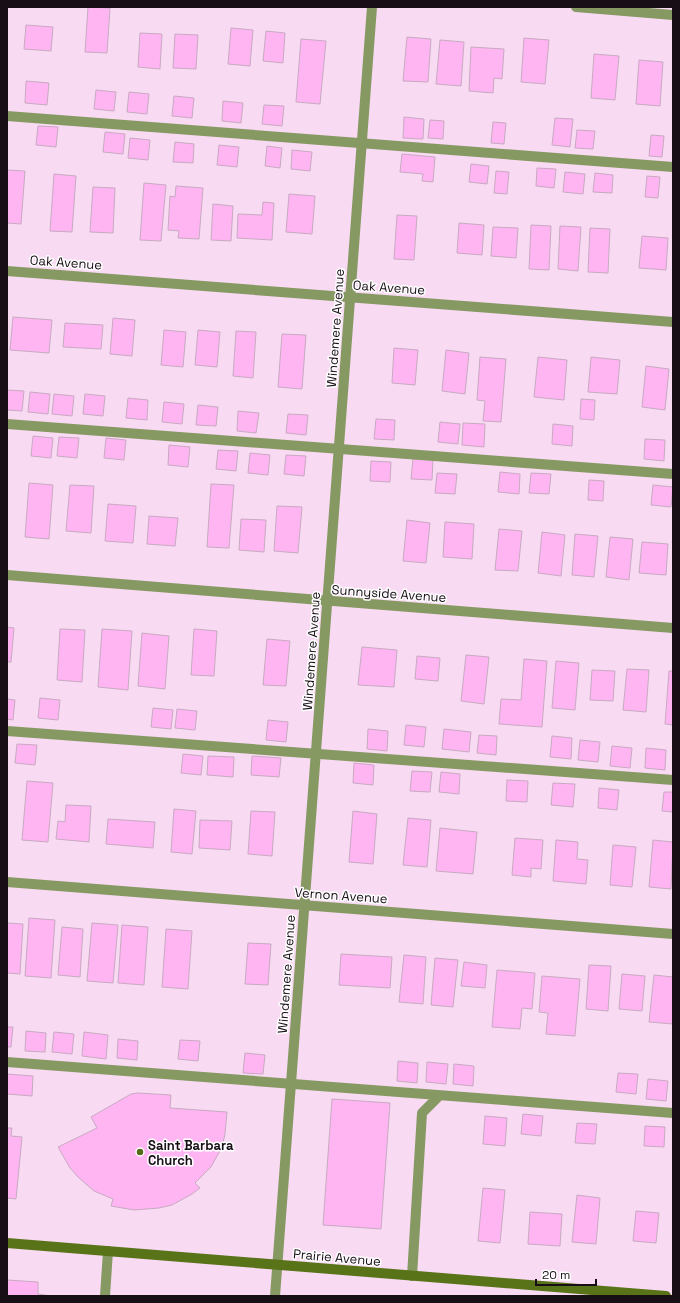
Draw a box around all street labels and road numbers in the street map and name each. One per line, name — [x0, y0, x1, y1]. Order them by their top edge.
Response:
street label: Oak Avenue — [29, 251, 103, 273]
street label: Windemere Avenue — [323, 268, 348, 388]
street label: Oak Avenue — [352, 276, 426, 298]
street label: Sunnyside Avenue — [331, 581, 447, 606]
street label: Windemere Avenue — [299, 591, 324, 711]
street label: Vernon Avenue — [294, 884, 388, 907]
street label: Windemere Avenue — [274, 914, 299, 1034]
street label: Prairie Avenue — [292, 1245, 382, 1270]

